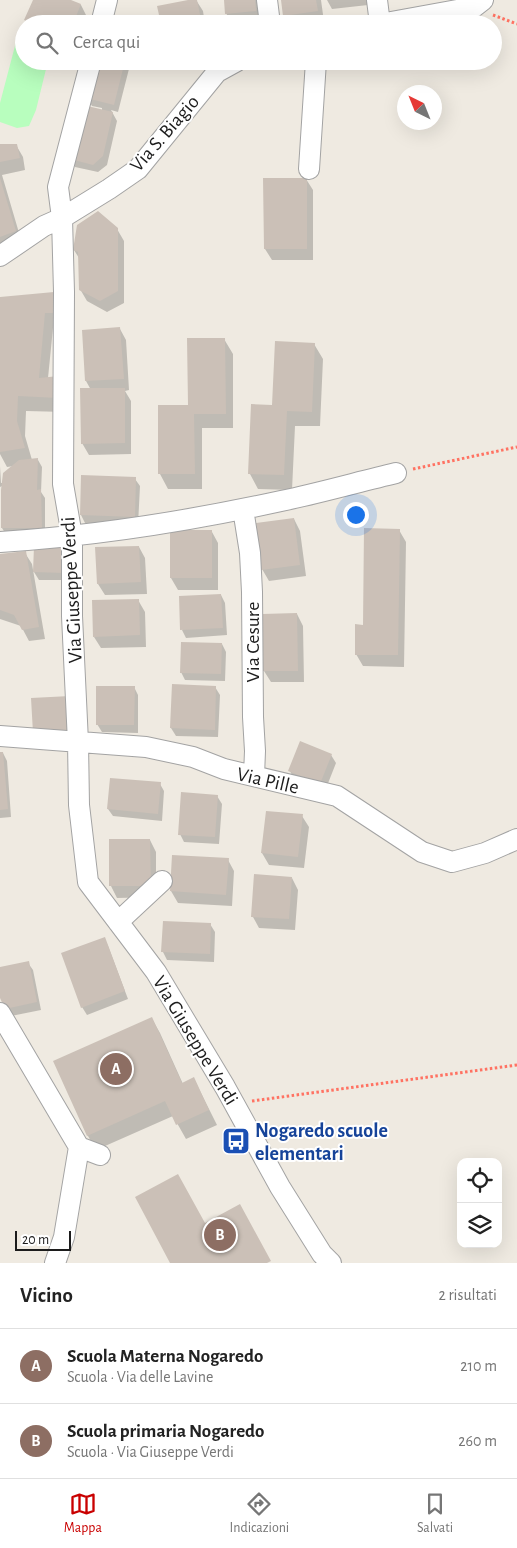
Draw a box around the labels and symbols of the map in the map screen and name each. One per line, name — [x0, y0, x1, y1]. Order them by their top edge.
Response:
north arrow — [397, 85, 442, 130]
street label: Via S. Biagio — [126, 92, 203, 176]
your location — [343, 502, 369, 528]
street label: Via Giuseppe Verdi — [58, 516, 86, 664]
street label: Via Cesure — [243, 602, 263, 682]
street label: Via Pille — [235, 764, 301, 798]
street label: Via Giuseppe Verdi — [149, 973, 241, 1108]
pin: A — [100, 1050, 132, 1088]
place label: Nogaredo scuole elementari — [255, 1121, 388, 1164]
bus stop icon: Nogaredo scuole elementari — [221, 1126, 251, 1156]
pin: B — [204, 1216, 236, 1254]
scale bar — [15, 1228, 71, 1251]

